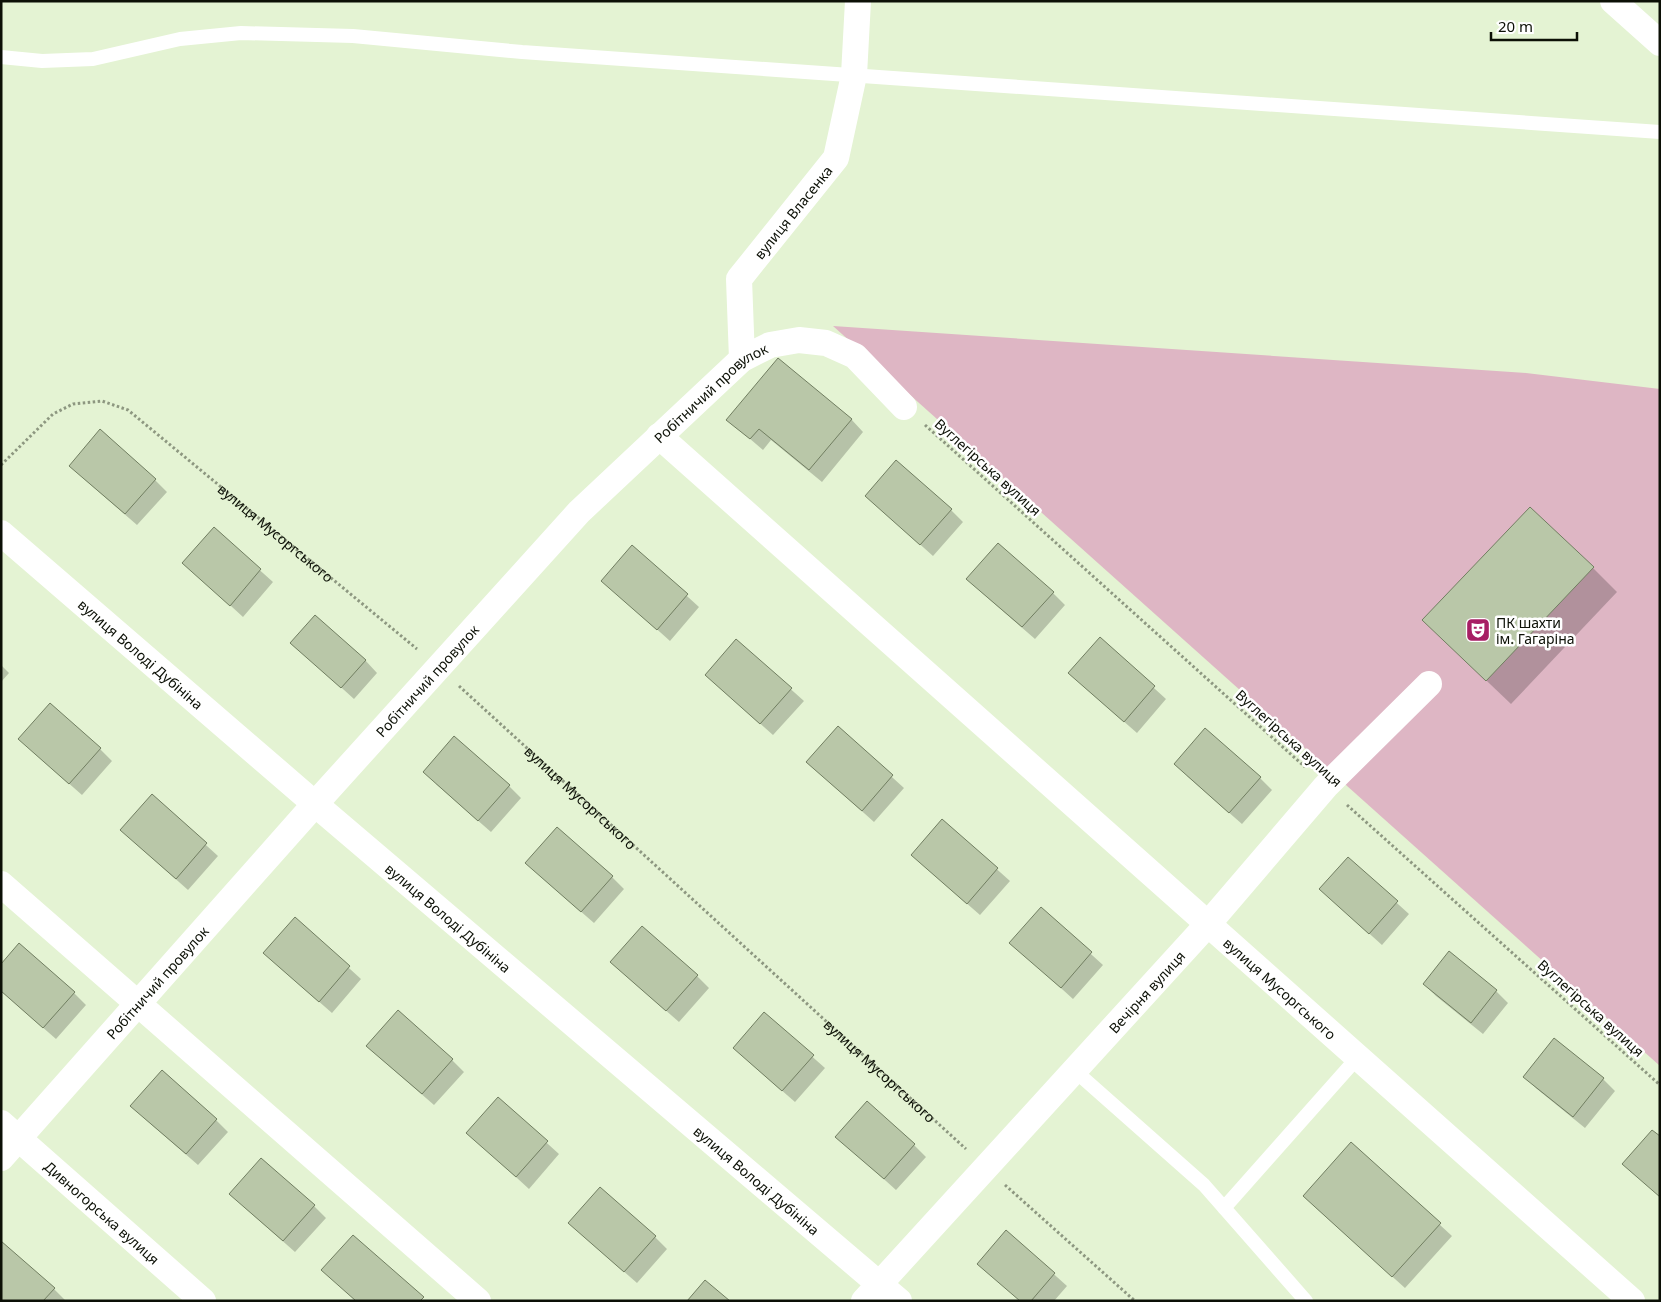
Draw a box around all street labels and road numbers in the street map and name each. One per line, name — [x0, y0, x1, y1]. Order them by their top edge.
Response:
street label: вулиця Власенка — [750, 161, 836, 263]
street label: Робітничий провулок — [649, 338, 771, 447]
street label: Вуглегірська вулиця — [931, 414, 1045, 520]
street label: вулиця Мусоргського — [214, 479, 338, 586]
street label: вулиця Володі Дубініна — [74, 595, 208, 713]
street label: Робітничий провулок — [371, 620, 483, 741]
street label: Вуглегірська вулиця — [1232, 685, 1346, 791]
street label: вулиця Мусоргського — [521, 741, 641, 853]
street label: вулиця Володі Дубініна — [382, 859, 515, 976]
street label: Робітничий провулок — [102, 921, 213, 1043]
street label: вулиця Мусоргського — [1220, 933, 1340, 1043]
street label: Вечірня вулиця — [1104, 946, 1189, 1037]
street label: Вуглегірська вулиця — [1534, 955, 1648, 1061]
street label: вулиця Мусоргського — [820, 1015, 940, 1126]
street label: вулиця Володі Дубініна — [690, 1121, 824, 1239]
street label: Дивногорська вулиця — [41, 1156, 164, 1268]

